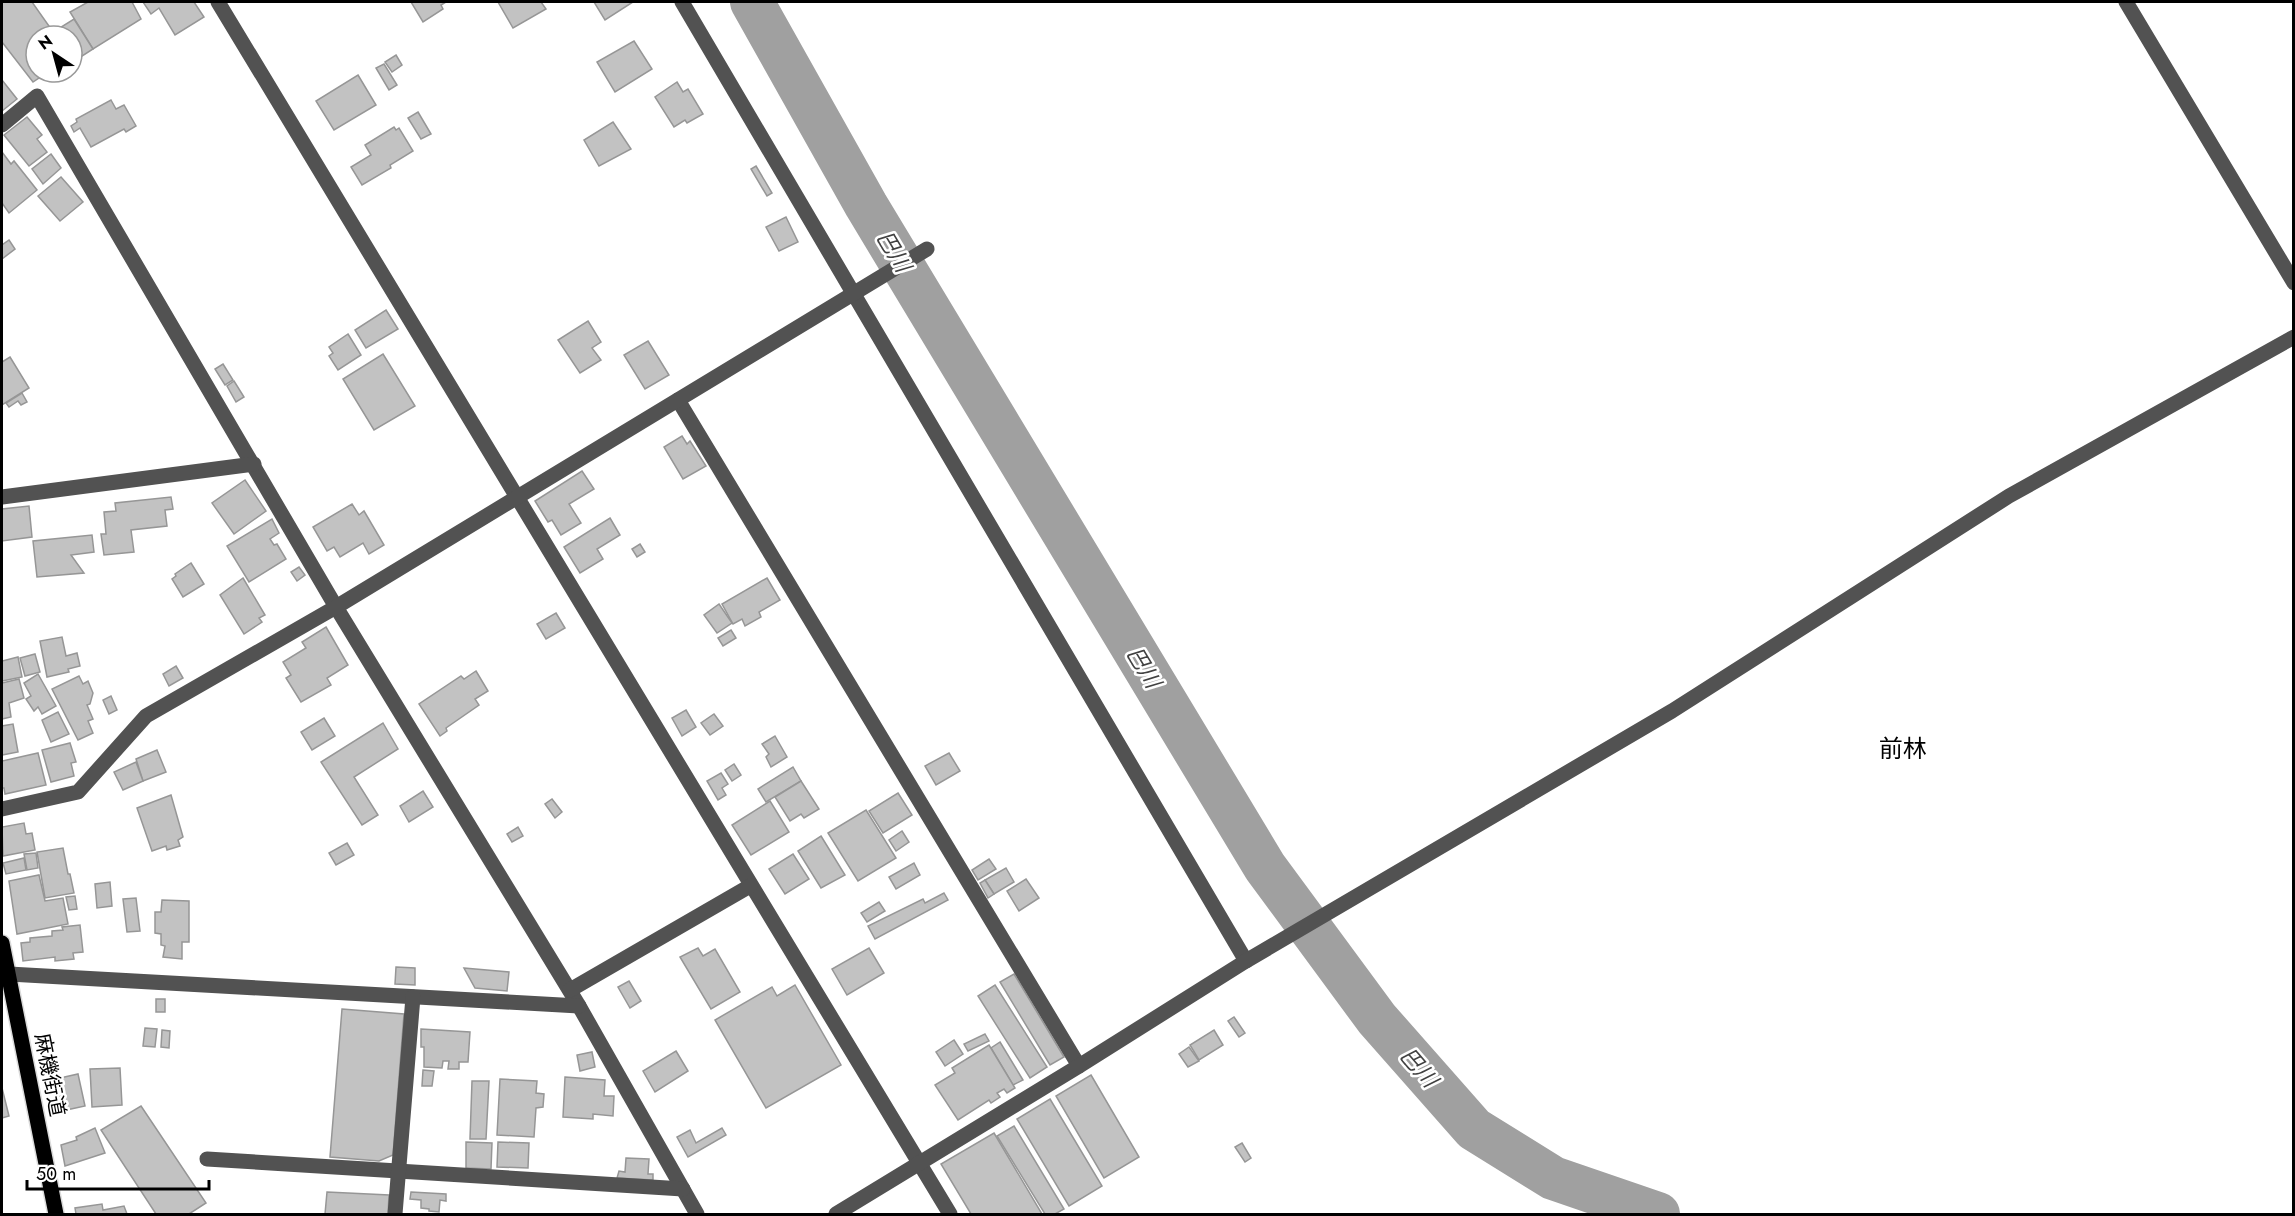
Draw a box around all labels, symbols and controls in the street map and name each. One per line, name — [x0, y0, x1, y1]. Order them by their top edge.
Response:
north arrow — [24, 24, 84, 84]
text: N — [34, 29, 57, 55]
water label: 巴川 — [869, 224, 920, 280]
water label: 巴川 — [1119, 640, 1170, 696]
district label: 前林 — [1879, 731, 1927, 766]
street label: 麻機街道 — [27, 1031, 73, 1119]
water label: 巴川 — [1392, 1040, 1447, 1096]
scale bar — [27, 1153, 208, 1191]
text: 50 m — [36, 1161, 76, 1187]

